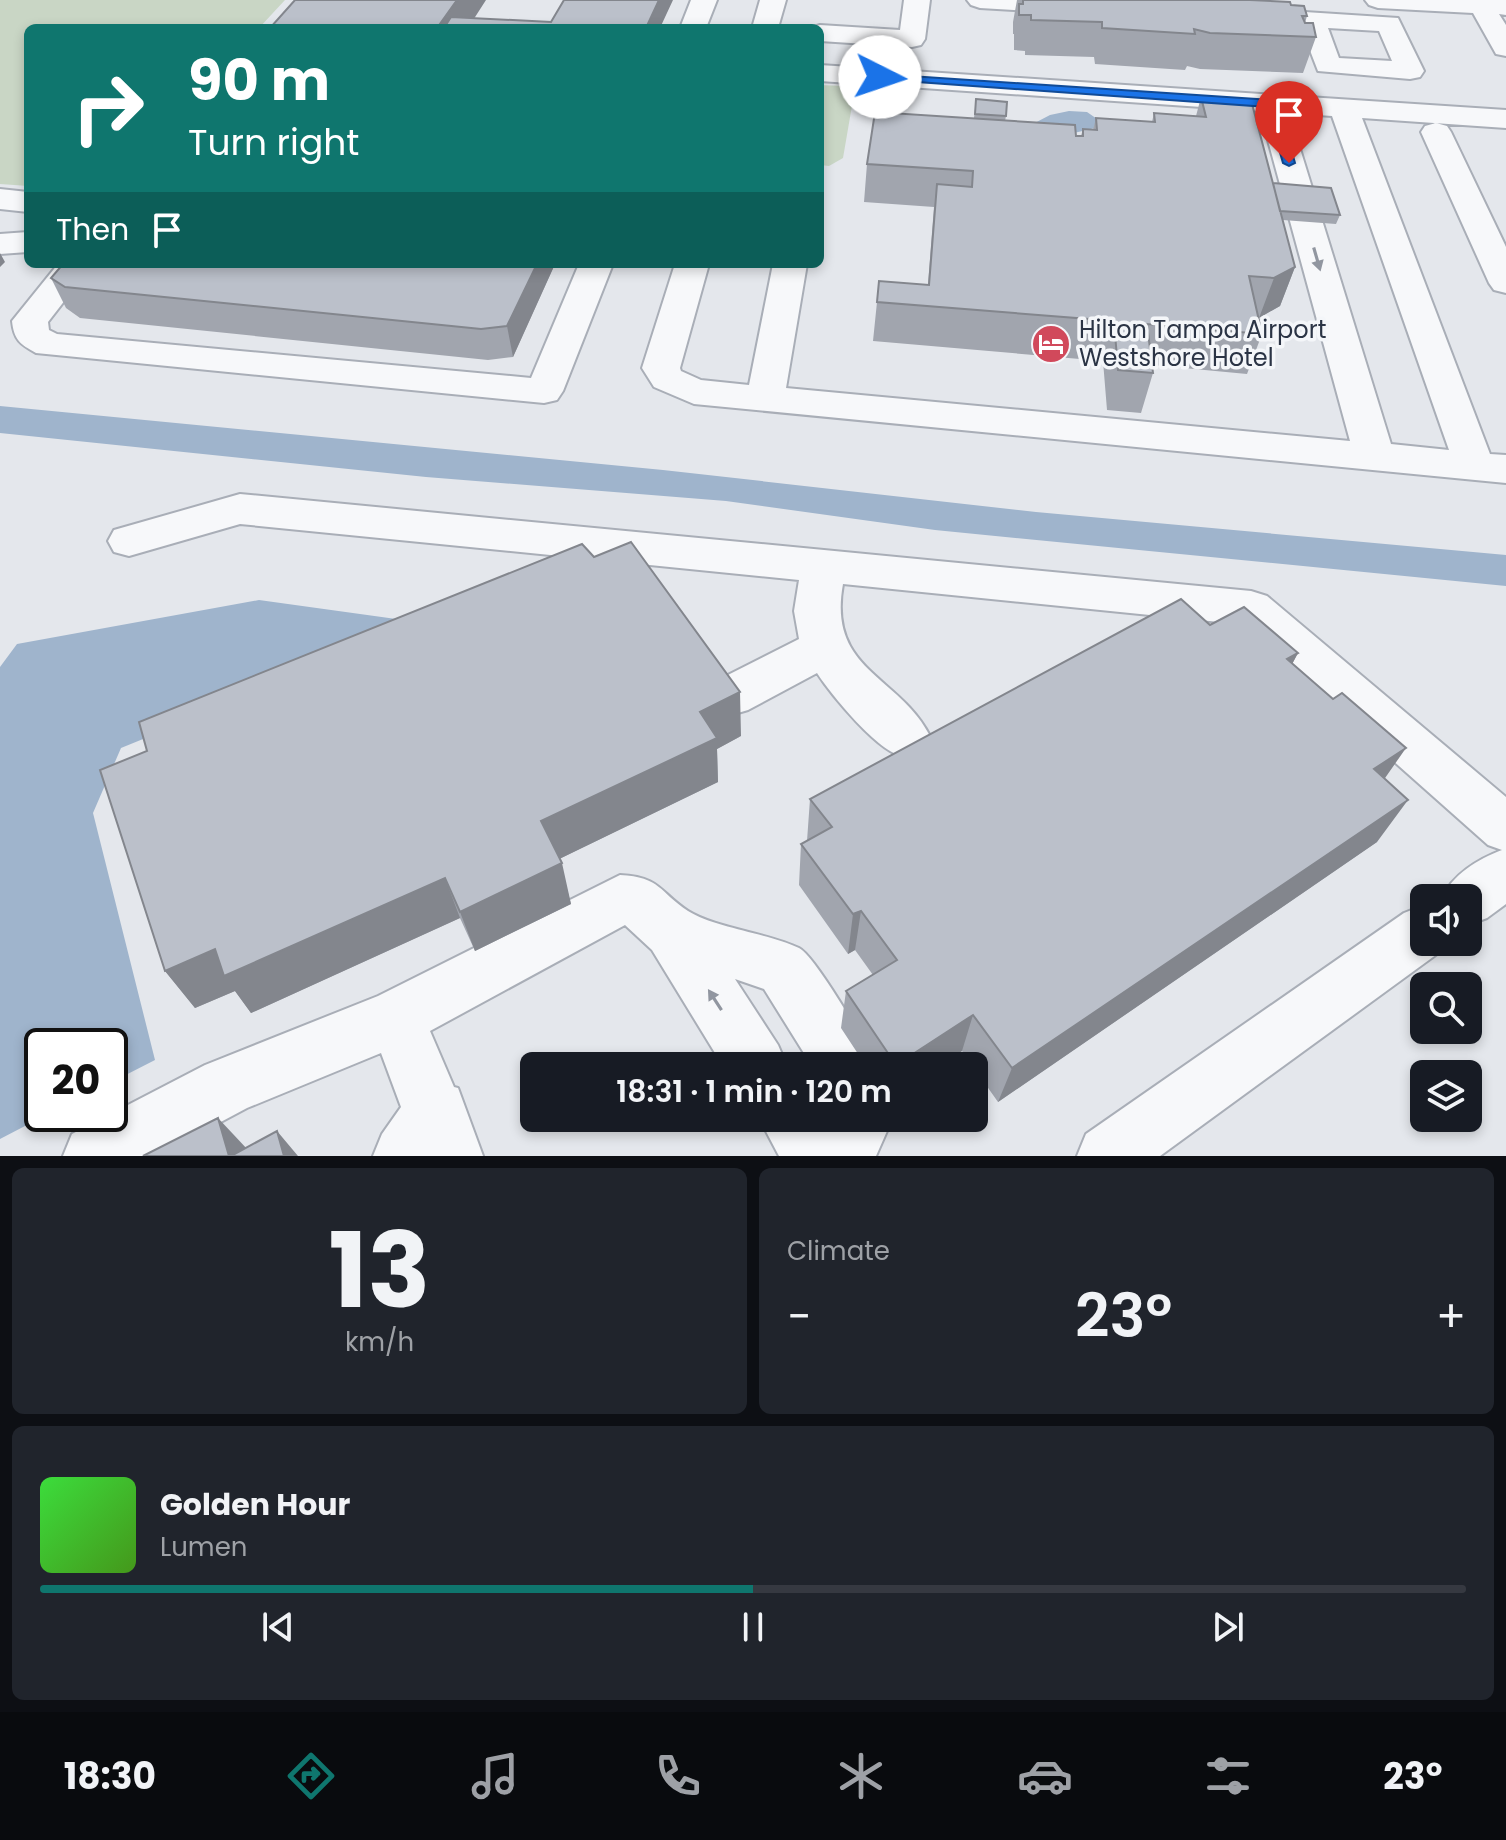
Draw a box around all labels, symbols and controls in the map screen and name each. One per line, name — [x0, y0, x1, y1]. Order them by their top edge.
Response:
position arrow — [838, 35, 922, 119]
text: 90 m — [188, 41, 330, 120]
icon: right — [56, 56, 160, 160]
pin — [1255, 81, 1323, 163]
icon: arrive — [1267, 93, 1311, 137]
text: Turn right — [188, 117, 359, 168]
text: Then — [56, 208, 129, 251]
icon: arrive — [145, 208, 189, 252]
one-way arrow — [1311, 248, 1324, 272]
place label: Hilton Tampa Airport Westshore Hotel — [1079, 313, 1326, 374]
hotel icon: Hilton Tampa Airport Westshore Hotel — [1030, 323, 1072, 365]
map controls — [1410, 884, 1482, 1132]
button: sound — [1410, 884, 1482, 956]
button: search — [1410, 972, 1482, 1044]
one-way arrow — [709, 989, 723, 1011]
speed limit sign: 20 — [24, 1028, 128, 1132]
button: layers — [1410, 1060, 1482, 1132]
text: 18:31 · 1 min · 120 m — [616, 1070, 892, 1113]
text: 13 — [328, 1198, 431, 1343]
text: Climate — [787, 1233, 890, 1269]
text: 23° — [1075, 1274, 1172, 1358]
text: − — [787, 1286, 811, 1347]
text: + — [1436, 1286, 1466, 1347]
text: km/h — [345, 1324, 414, 1360]
text: Golden Hour — [160, 1483, 350, 1526]
text: Lumen — [160, 1529, 247, 1565]
icon: previous — [256, 1605, 300, 1649]
icon: pause — [731, 1605, 775, 1649]
icon: next — [1206, 1605, 1250, 1649]
icon: directions — [283, 1748, 339, 1804]
icon: music — [467, 1748, 523, 1804]
icon: phone — [650, 1748, 706, 1804]
icon: climate — [833, 1748, 889, 1804]
icon: car — [1017, 1748, 1073, 1804]
icon: filters — [1200, 1748, 1256, 1804]
text: 18:30 — [64, 1751, 156, 1802]
text: 23° — [1383, 1751, 1442, 1802]

